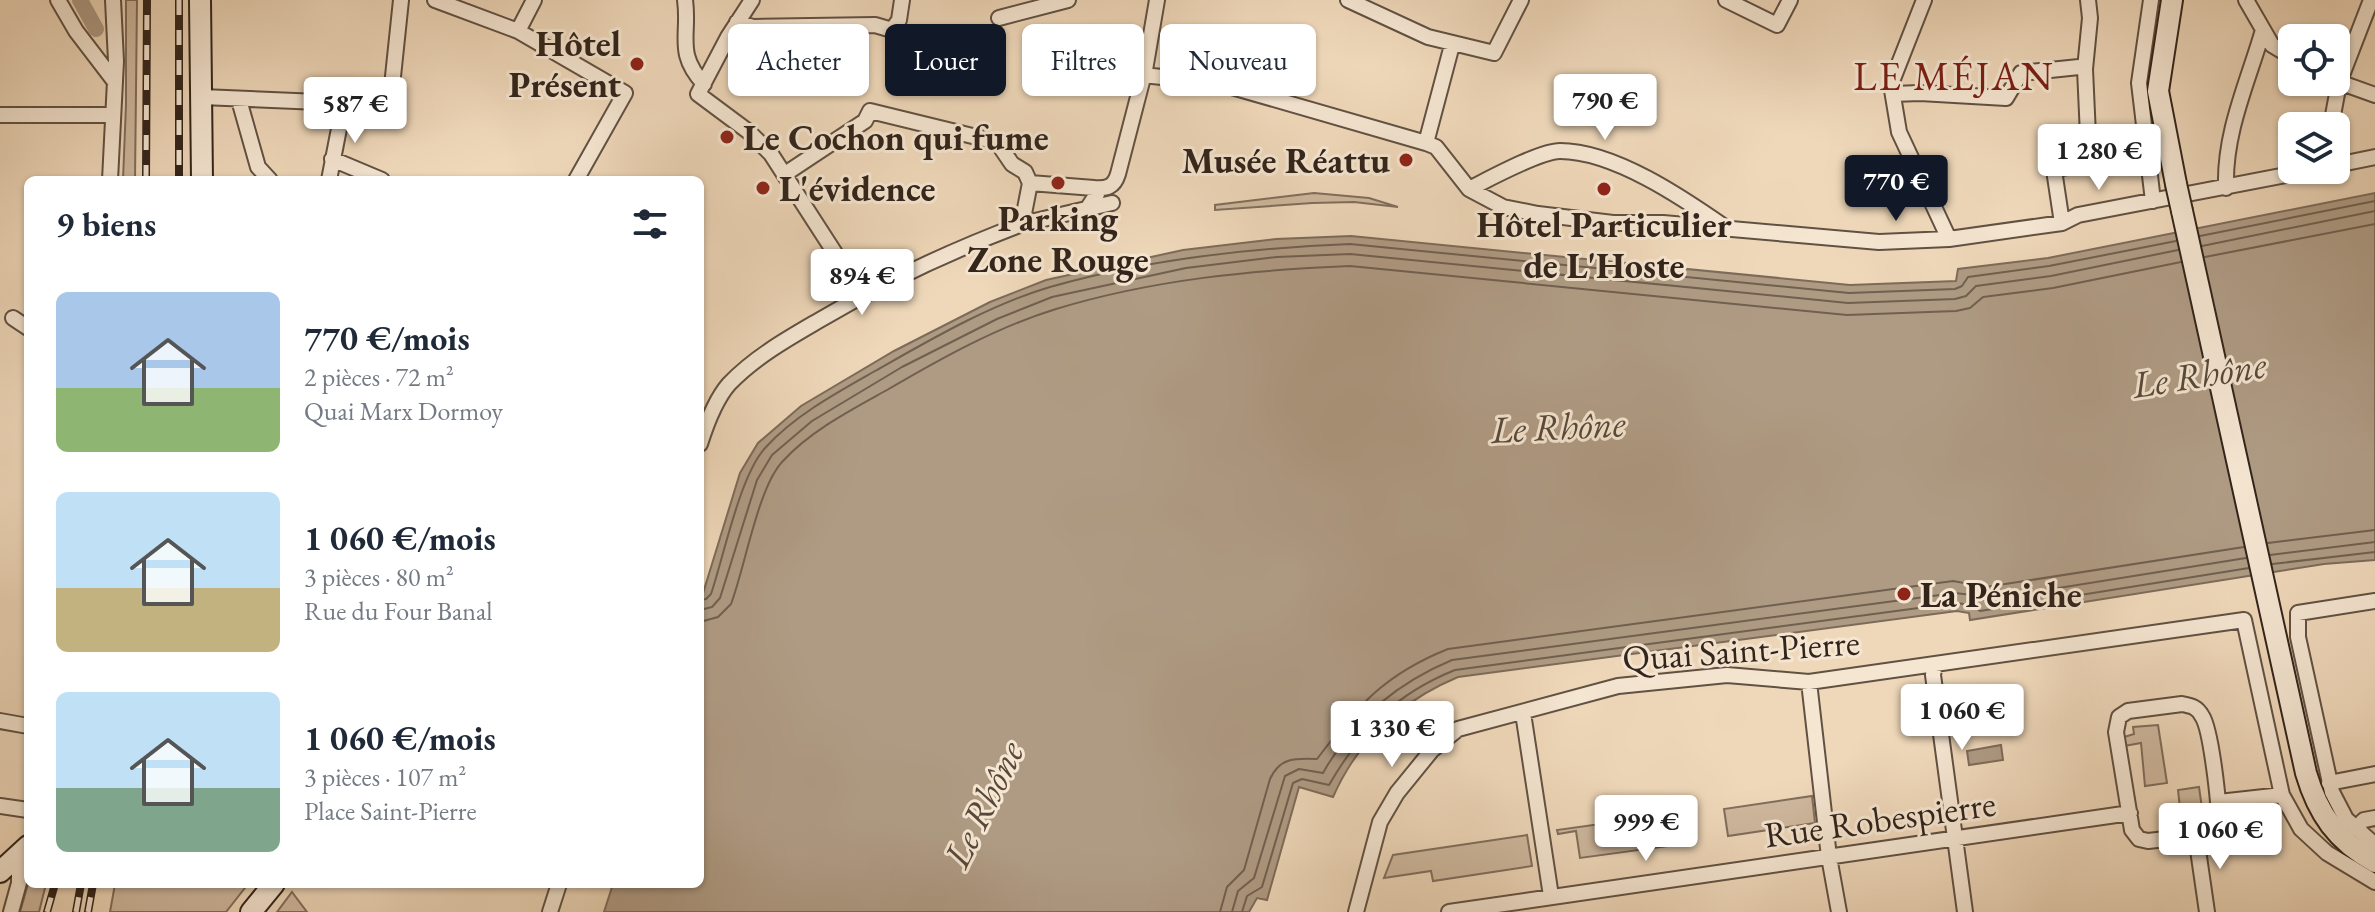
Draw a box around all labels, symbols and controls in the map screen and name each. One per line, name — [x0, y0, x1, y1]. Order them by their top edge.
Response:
place label: Hôtel Présent — [508, 20, 621, 108]
chip: Acheter — [728, 24, 869, 96]
chip: Louer — [885, 24, 1006, 96]
chip: Filtres — [1022, 24, 1144, 96]
chip: Nouveau — [1160, 24, 1316, 96]
map controls — [2278, 24, 2350, 184]
button: locate — [2278, 24, 2350, 96]
district label: LE MÉJAN — [1853, 50, 2055, 102]
marker: Hôtel Présent — [628, 55, 646, 73]
pin: 790 € — [1549, 74, 1661, 142]
pin: 587 € — [299, 77, 411, 145]
text: 790 € — [1572, 83, 1638, 117]
text: 587 € — [322, 86, 388, 120]
button: layers — [2278, 112, 2350, 184]
place label: Le Cochon qui fume — [743, 114, 1049, 161]
pin: 1 280 € — [2025, 124, 2173, 192]
marker: Le Cochon qui fume — [718, 128, 736, 146]
text: 1 280 € — [2056, 133, 2142, 167]
place label: Musée Réattu — [1182, 137, 1390, 184]
marker: Musée Réattu — [1397, 151, 1415, 169]
pin: 770 € — [1840, 155, 1952, 223]
text: 770 € — [1863, 164, 1929, 198]
place label: L'évidence — [779, 165, 936, 212]
marker: Parking Zone Rouge — [1049, 174, 1067, 192]
marker: L'évidence — [754, 179, 772, 197]
marker: Hôtel Particulier de L'Hoste — [1595, 180, 1613, 198]
place label: Parking Zone Rouge — [967, 195, 1149, 283]
place label: Hôtel Particulier de L'Hoste — [1476, 201, 1732, 289]
text: 9 biens — [56, 202, 156, 246]
icon: filters — [628, 202, 672, 246]
pin: 894 € — [806, 249, 918, 317]
text: 894 € — [829, 258, 895, 292]
text: 770 €/mois — [304, 316, 470, 360]
icon: home — [120, 324, 216, 420]
water label: Le Rhône — [2128, 339, 2270, 409]
text: 2 pièces · 72 m² — [304, 360, 454, 394]
text: Quai Marx Dormoy — [304, 394, 503, 428]
water label: Le Rhône — [1488, 398, 1628, 454]
text: 1 060 €/mois — [304, 516, 496, 560]
icon: home — [120, 524, 216, 620]
text: 3 pièces · 80 m² — [304, 560, 454, 594]
place label: La Péniche — [1920, 571, 2082, 618]
marker: La Péniche — [1895, 585, 1913, 603]
text: Rue du Four Banal — [304, 594, 493, 628]
street label: Quai Saint-Pierre — [1621, 618, 1861, 682]
pin: 1 060 € — [1888, 684, 2036, 752]
text: 1 060 € — [1919, 693, 2005, 727]
pin: 1 330 € — [1318, 701, 1466, 769]
text: 1 330 € — [1349, 710, 1435, 744]
text: 1 060 €/mois — [304, 716, 496, 760]
icon: home — [120, 724, 216, 820]
water label: Le Rhône — [931, 732, 1035, 876]
text: 3 pièces · 107 m² — [304, 760, 466, 794]
street label: Rue Robespierre — [1761, 779, 1999, 859]
text: Place Saint-Pierre — [304, 794, 477, 828]
pin: 999 € — [1590, 795, 1702, 863]
pin: 1 060 € — [2146, 803, 2294, 871]
text: 999 € — [1613, 804, 1679, 838]
text: 1 060 € — [2177, 812, 2263, 846]

